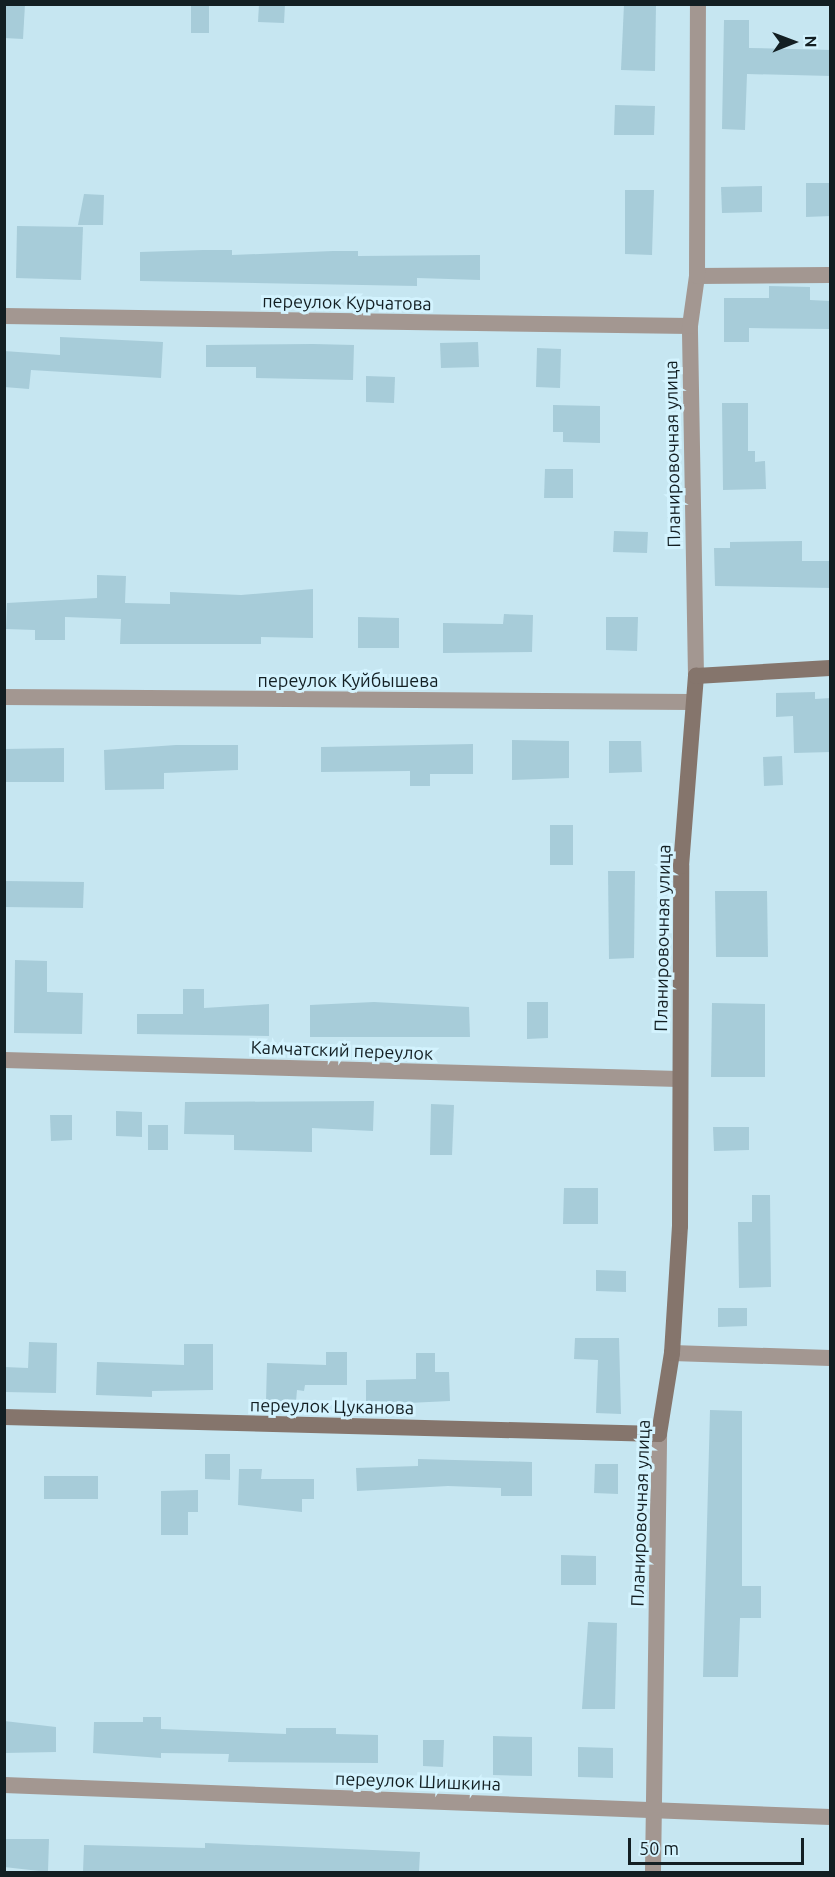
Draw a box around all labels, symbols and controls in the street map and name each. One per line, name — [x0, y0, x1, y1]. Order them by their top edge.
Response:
north arrow — [763, 12, 823, 72]
text: N — [802, 36, 820, 48]
street label: переулок Курчатова — [262, 290, 432, 314]
street label: Планировочная улица — [660, 360, 684, 548]
street label: переулок Куйбышева — [258, 669, 438, 691]
street label: Планировочная улица — [650, 844, 674, 1032]
street label: Камчатский переулок — [250, 1036, 434, 1064]
street label: переулок Цуканова — [250, 1394, 414, 1418]
street label: Планировочная улица — [626, 1419, 654, 1607]
street label: переулок Шишкина — [335, 1767, 501, 1795]
scale bar — [631, 1826, 806, 1864]
text: 50 m — [639, 1838, 679, 1858]

